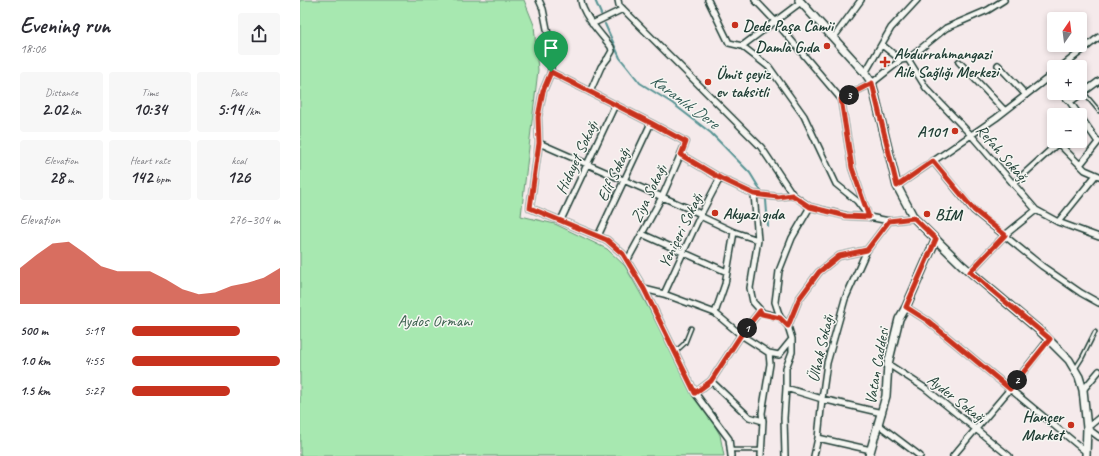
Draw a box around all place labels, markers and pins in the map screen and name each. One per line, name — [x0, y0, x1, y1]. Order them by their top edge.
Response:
place label: Dede Paşa Camii — [743, 16, 835, 36]
marker: Dede Paşa Camii — [730, 20, 740, 30]
pin — [534, 31, 568, 72]
place label: Damla Gıda — [755, 37, 821, 57]
marker: Damla Gıda — [822, 41, 832, 51]
place label: Abdurrahmangazi Aile Sağlığı Merkezi — [894, 44, 1001, 82]
marker: Abdurrahmangazi Aile Sağlığı Merkezi — [879, 56, 891, 68]
place label: Ümit çeyiz ev taksitli — [716, 64, 772, 102]
marker: Ümit çeyiz ev taksitli — [703, 77, 713, 87]
pin: 3 — [839, 85, 859, 105]
place label: A101 — [917, 122, 949, 142]
marker: A101 — [950, 126, 960, 136]
place label: Akyazı gıda — [723, 204, 786, 224]
place label: BİM — [935, 205, 964, 225]
marker: Akyazı gıda — [710, 208, 720, 218]
marker: BİM — [922, 209, 932, 219]
pin: 1 — [737, 318, 757, 338]
pin: 2 — [1007, 370, 1027, 390]
place label: Hançer Market — [1022, 407, 1066, 445]
marker: Hançer Market — [1066, 420, 1076, 430]

